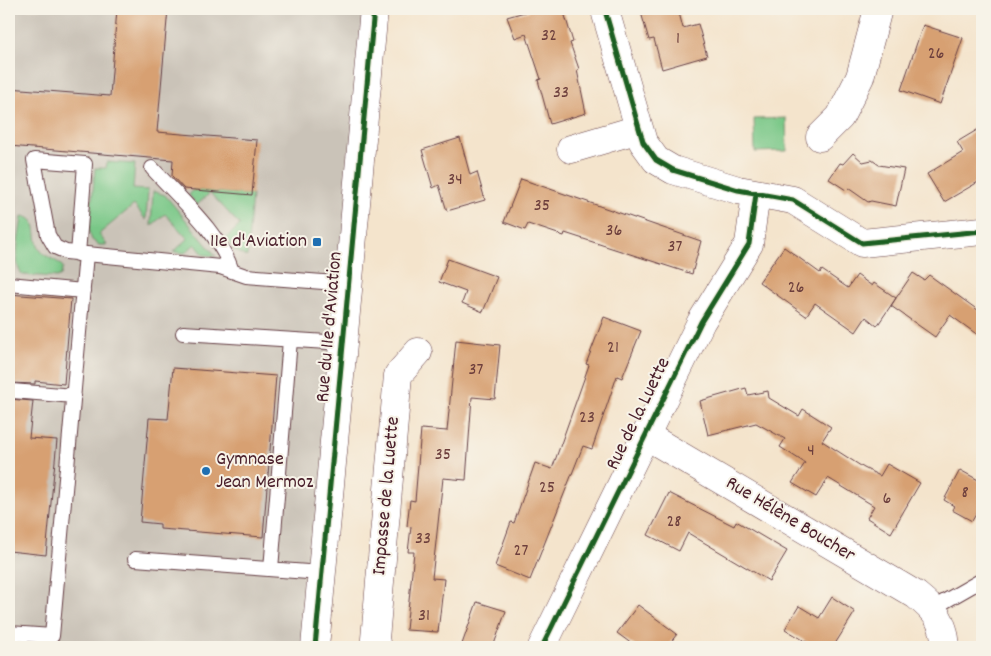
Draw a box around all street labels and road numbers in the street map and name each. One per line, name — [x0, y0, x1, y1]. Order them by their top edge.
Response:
street label: Rue du 11e d'Aviation — [309, 250, 351, 404]
street label: Rue de la Luette — [600, 353, 678, 475]
street label: Impasse de la Luette — [366, 415, 408, 577]
street label: Rue Hélène Boucher — [720, 470, 861, 570]

